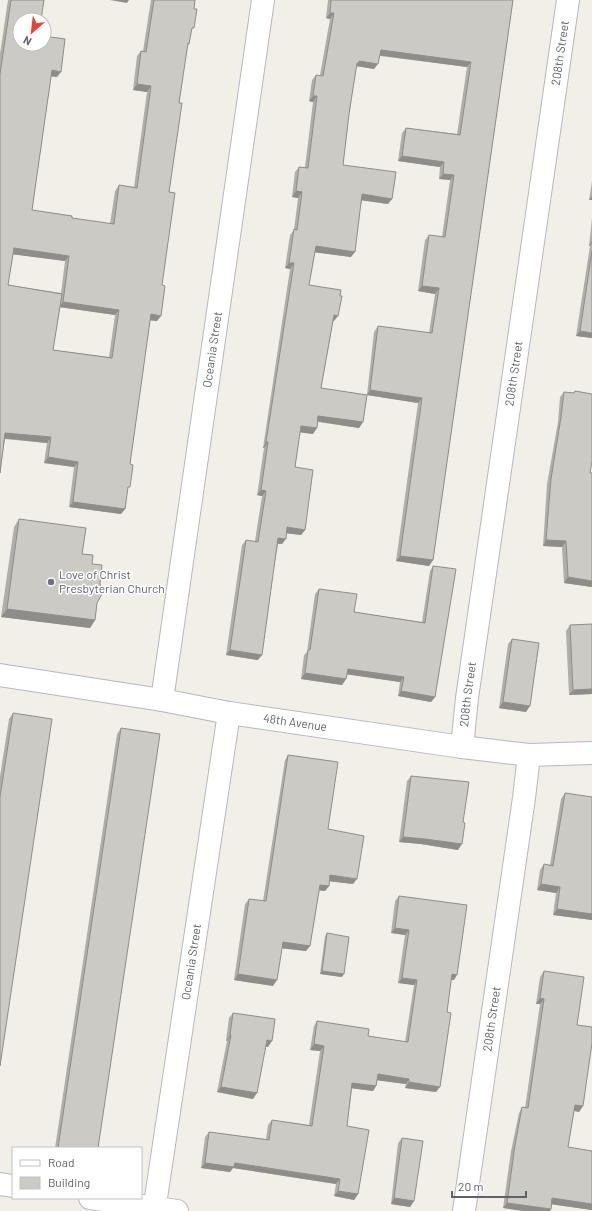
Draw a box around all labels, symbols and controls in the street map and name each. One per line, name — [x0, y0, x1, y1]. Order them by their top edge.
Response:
north arrow — [12, 12, 52, 52]
street label: 208th Street — [548, 19, 571, 86]
text: N — [21, 34, 33, 49]
street label: Oceania Street — [199, 310, 224, 389]
street label: 208th Street — [501, 340, 525, 407]
place label: Love of Christ Presbyterian Church — [59, 567, 165, 595]
marker: Love of Christ Presbyterian Church — [46, 577, 56, 587]
street label: 208th Street — [456, 661, 478, 727]
street label: 48th Avenue — [262, 710, 328, 733]
street label: Oceania Street — [178, 923, 203, 1001]
street label: 208th Street — [479, 985, 503, 1052]
legend — [12, 1147, 142, 1199]
text: Road — [48, 1155, 75, 1169]
scale bar — [452, 1173, 526, 1199]
text: Building — [48, 1175, 90, 1189]
text: 20 m — [458, 1179, 484, 1193]

